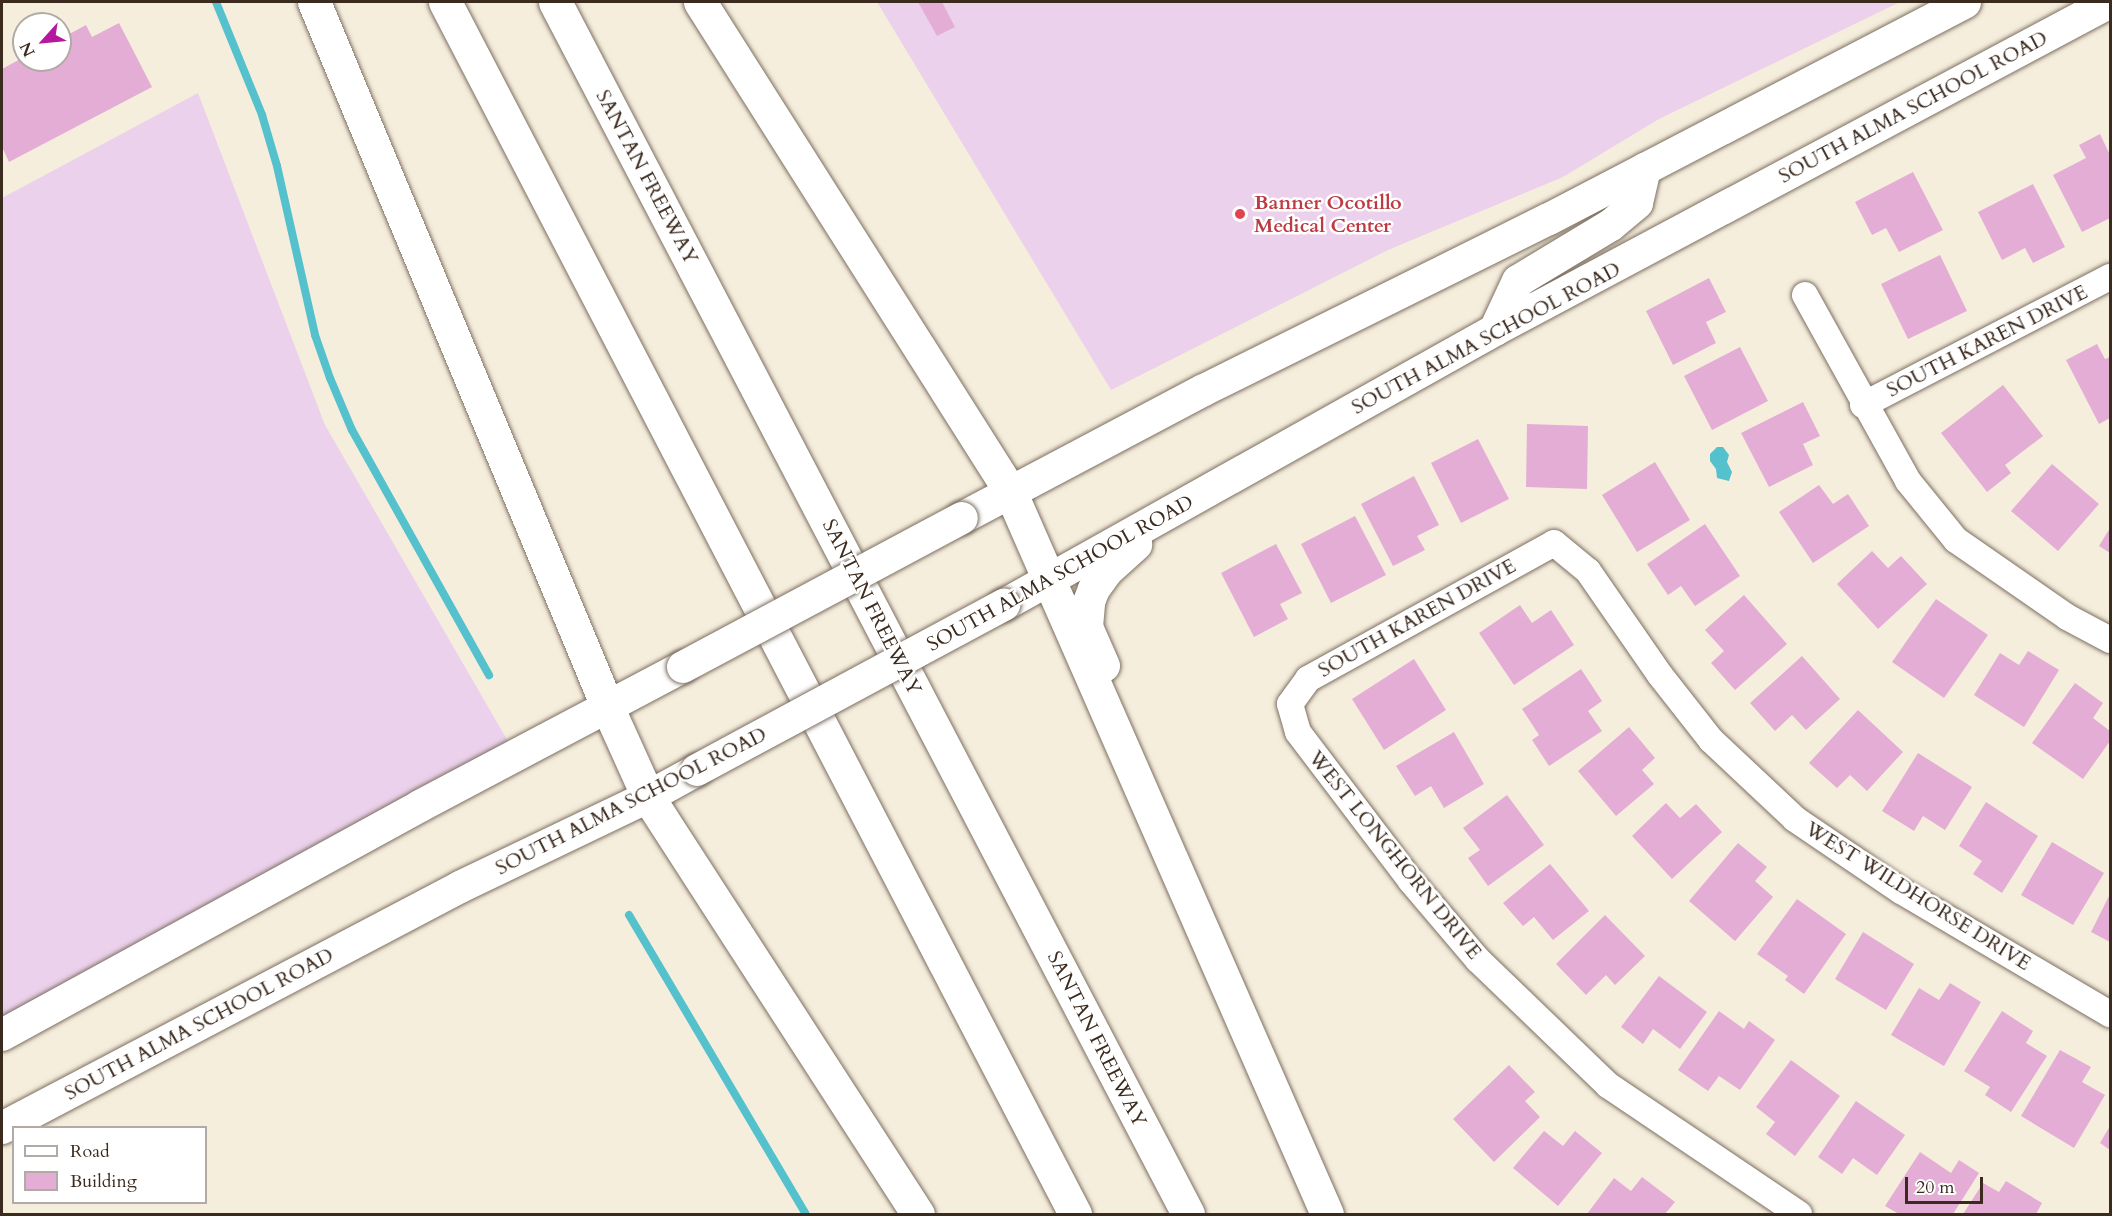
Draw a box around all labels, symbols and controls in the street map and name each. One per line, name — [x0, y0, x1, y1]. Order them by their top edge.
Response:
north arrow — [12, 12, 72, 72]
street label: SOUTH ALMA SCHOOL ROAD — [1775, 26, 2051, 188]
text: N — [15, 38, 41, 60]
street label: SANTAN FREEWAY — [591, 86, 703, 268]
place label: Banner Ocotillo Medical Center — [1254, 190, 1402, 237]
marker: Banner Ocotillo Medical Center — [1231, 205, 1249, 223]
street label: SOUTH ALMA SCHOOL ROAD — [1348, 257, 1624, 419]
street label: SOUTH KAREN DRIVE — [1883, 280, 2091, 402]
street label: SOUTH ALMA SCHOOL ROAD — [923, 490, 1197, 656]
street label: SANTAN FREEWAY — [817, 515, 927, 699]
street label: SOUTH KAREN DRIVE — [1314, 554, 1520, 682]
street label: SOUTH ALMA SCHOOL ROAD — [492, 722, 770, 880]
street label: WEST LONGHORN DRIVE — [1304, 746, 1486, 964]
street label: WEST WILDHORSE DRIVE — [1801, 817, 2035, 975]
street label: SOUTH ALMA SCHOOL ROAD — [61, 943, 337, 1105]
street label: SANTAN FREEWAY — [1042, 947, 1152, 1131]
legend — [12, 1126, 207, 1204]
text: Road — [70, 1139, 110, 1164]
scale bar — [1908, 1165, 1986, 1203]
text: Building — [70, 1169, 137, 1194]
text: 20 m — [1916, 1175, 1955, 1200]

